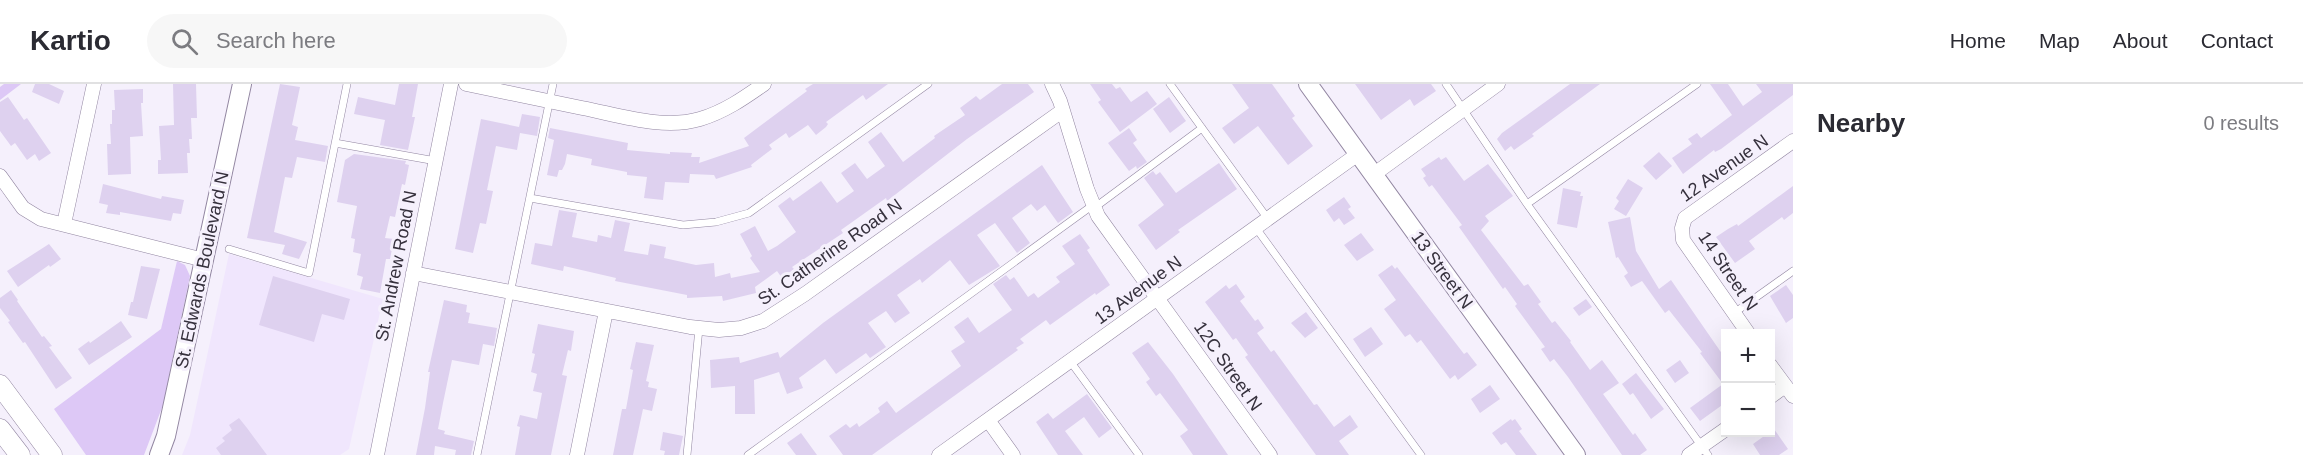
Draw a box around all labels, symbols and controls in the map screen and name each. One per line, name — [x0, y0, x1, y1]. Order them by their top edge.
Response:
search box — [147, 14, 567, 68]
text: Kartio — [30, 25, 111, 56]
icon: search — [168, 25, 201, 58]
text: Search here — [216, 28, 336, 53]
text: Home — [1950, 29, 2006, 52]
text: Map — [2039, 29, 2080, 52]
text: About — [2113, 29, 2168, 52]
text: Contact — [2201, 29, 2273, 52]
text: Nearby — [1817, 108, 1905, 138]
text: 0 results — [2203, 112, 2279, 134]
street label: 12 Avenue N — [1676, 130, 1772, 206]
street label: St. Edwards Boulevard N — [171, 170, 233, 370]
street label: St. Andrew Road N — [372, 189, 420, 343]
street label: St. Catherine Road N — [754, 195, 906, 309]
street label: 13 Street N — [1407, 227, 1477, 313]
street label: 14 Street N — [1694, 228, 1762, 314]
street label: 13 Avenue N — [1091, 252, 1185, 328]
street label: 12C Street N — [1190, 318, 1266, 414]
map controls — [1721, 329, 1775, 437]
button: + — [1721, 329, 1775, 383]
button: − — [1721, 383, 1775, 437]

